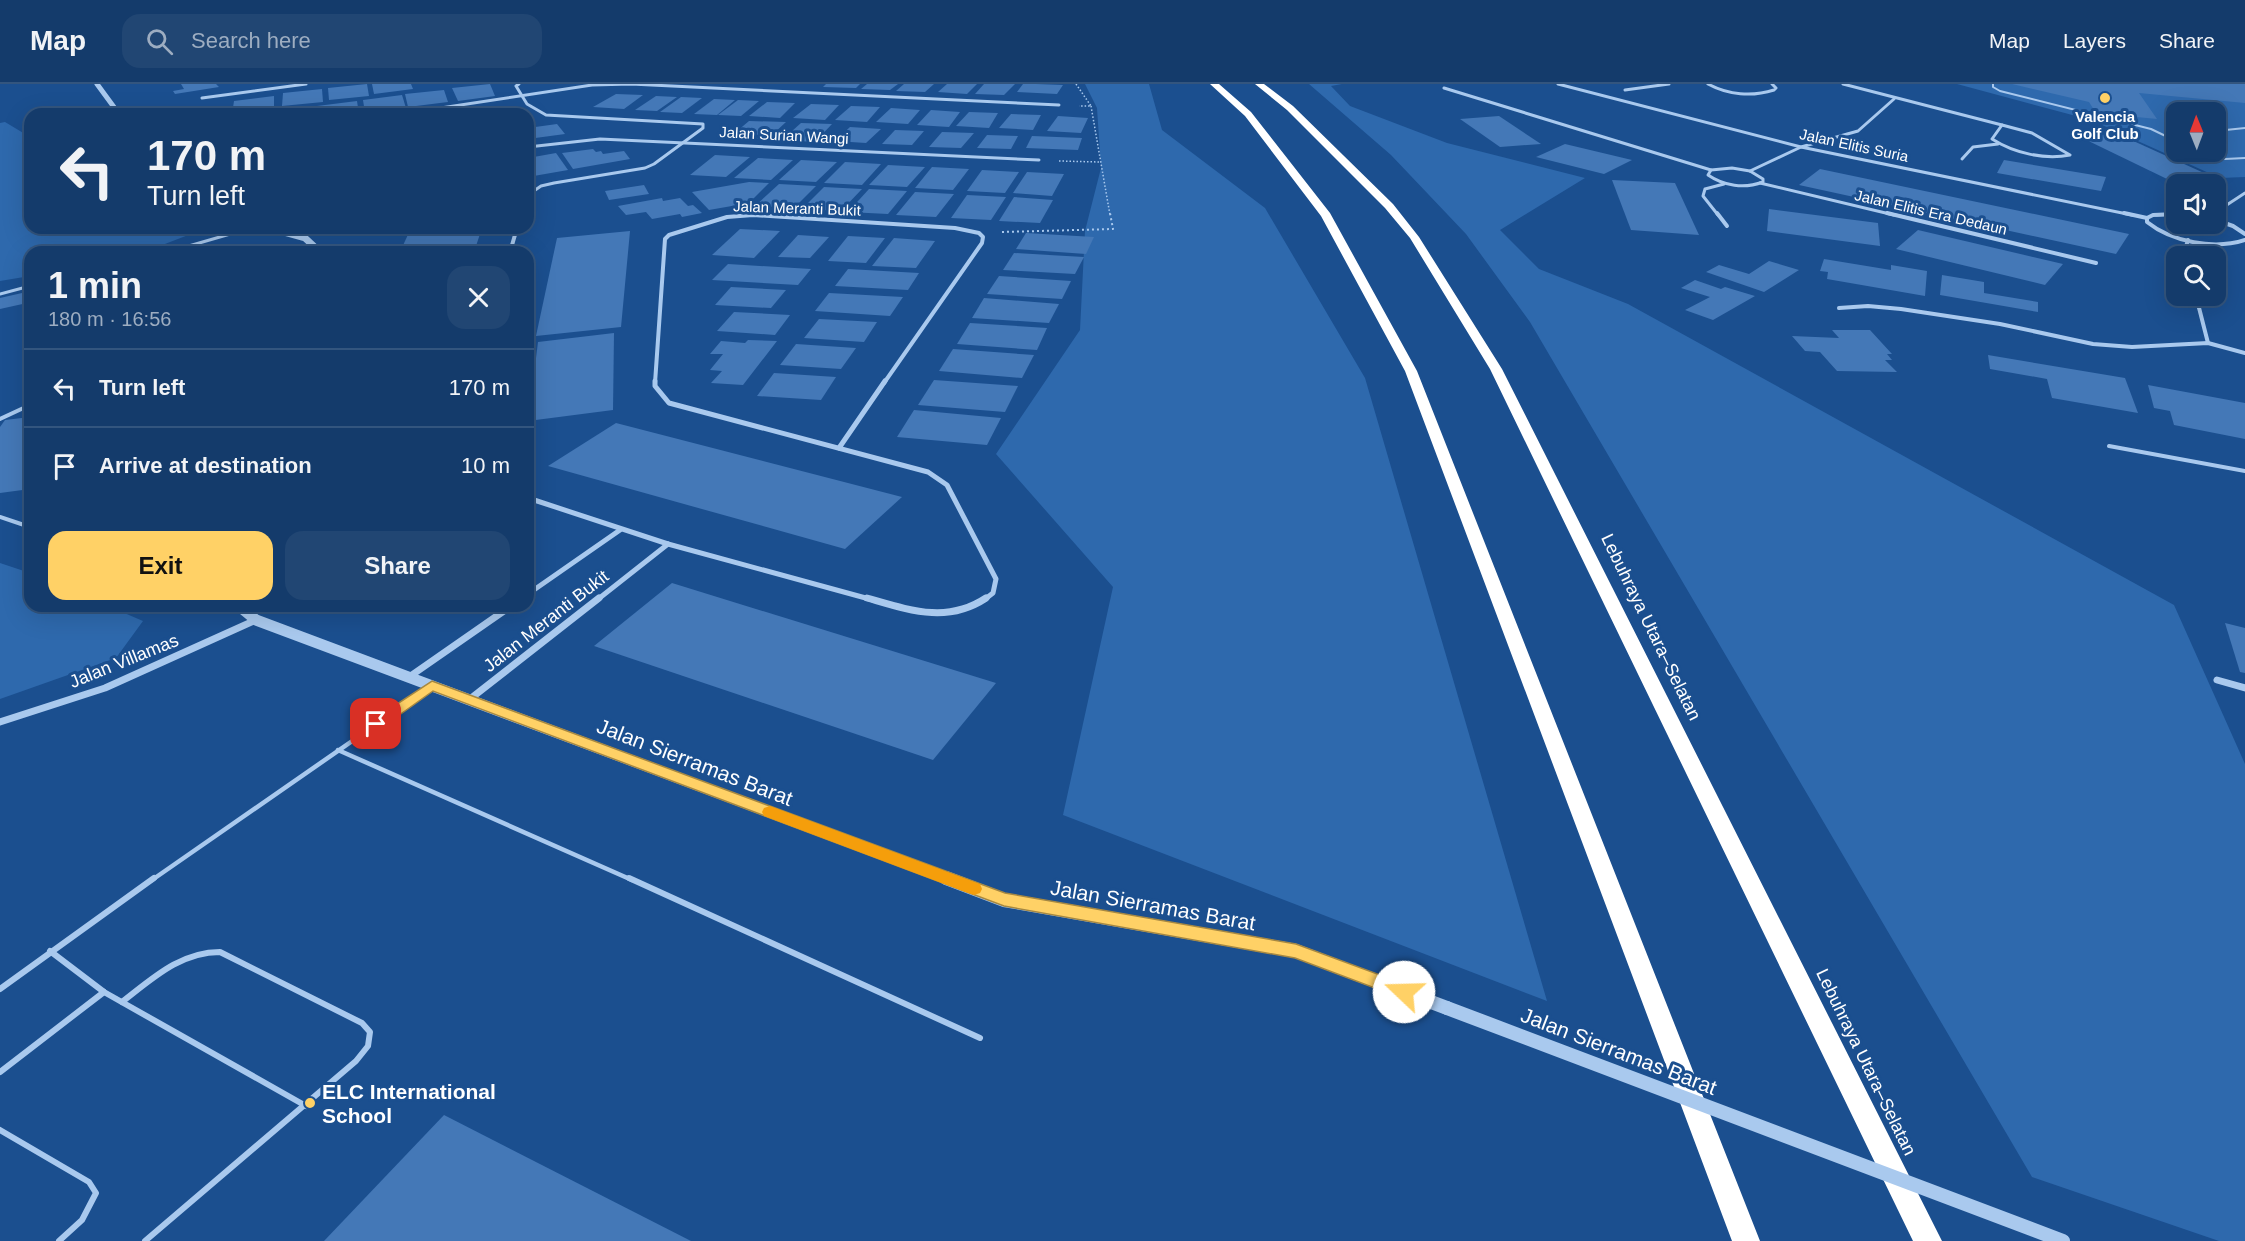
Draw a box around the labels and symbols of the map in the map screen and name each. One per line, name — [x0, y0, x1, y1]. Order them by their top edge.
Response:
marker: Valencia Golf Club — [2098, 91, 2112, 105]
north arrow — [2166, 102, 2226, 162]
place label: Valencia Golf Club — [2071, 108, 2139, 142]
street label: Jalan Surian Wangi — [719, 123, 849, 147]
street label: Jalan Elitis Suria — [1798, 125, 1911, 165]
street label: Jalan Elitis Era Dedaun — [1853, 186, 2009, 238]
street label: Jalan Meranti Bukit — [733, 197, 862, 219]
street label: Lebuhraya Utara–Selatan — [1597, 530, 1705, 724]
street label: Jalan Meranti Bukit — [480, 566, 612, 676]
street label: Jalan Villamas — [67, 630, 181, 692]
pin — [350, 698, 401, 749]
street label: Jalan Sierramas Barat — [594, 714, 796, 810]
street label: Jalan Sierramas Barat — [1049, 876, 1257, 934]
position arrow — [1372, 960, 1436, 1024]
street label: Lebuhraya Utara–Selatan — [1812, 965, 1920, 1159]
street label: Jalan Sierramas Barat — [1518, 1003, 1720, 1099]
place label: ELC International School — [322, 1080, 496, 1127]
marker: ELC International School — [303, 1096, 317, 1110]

